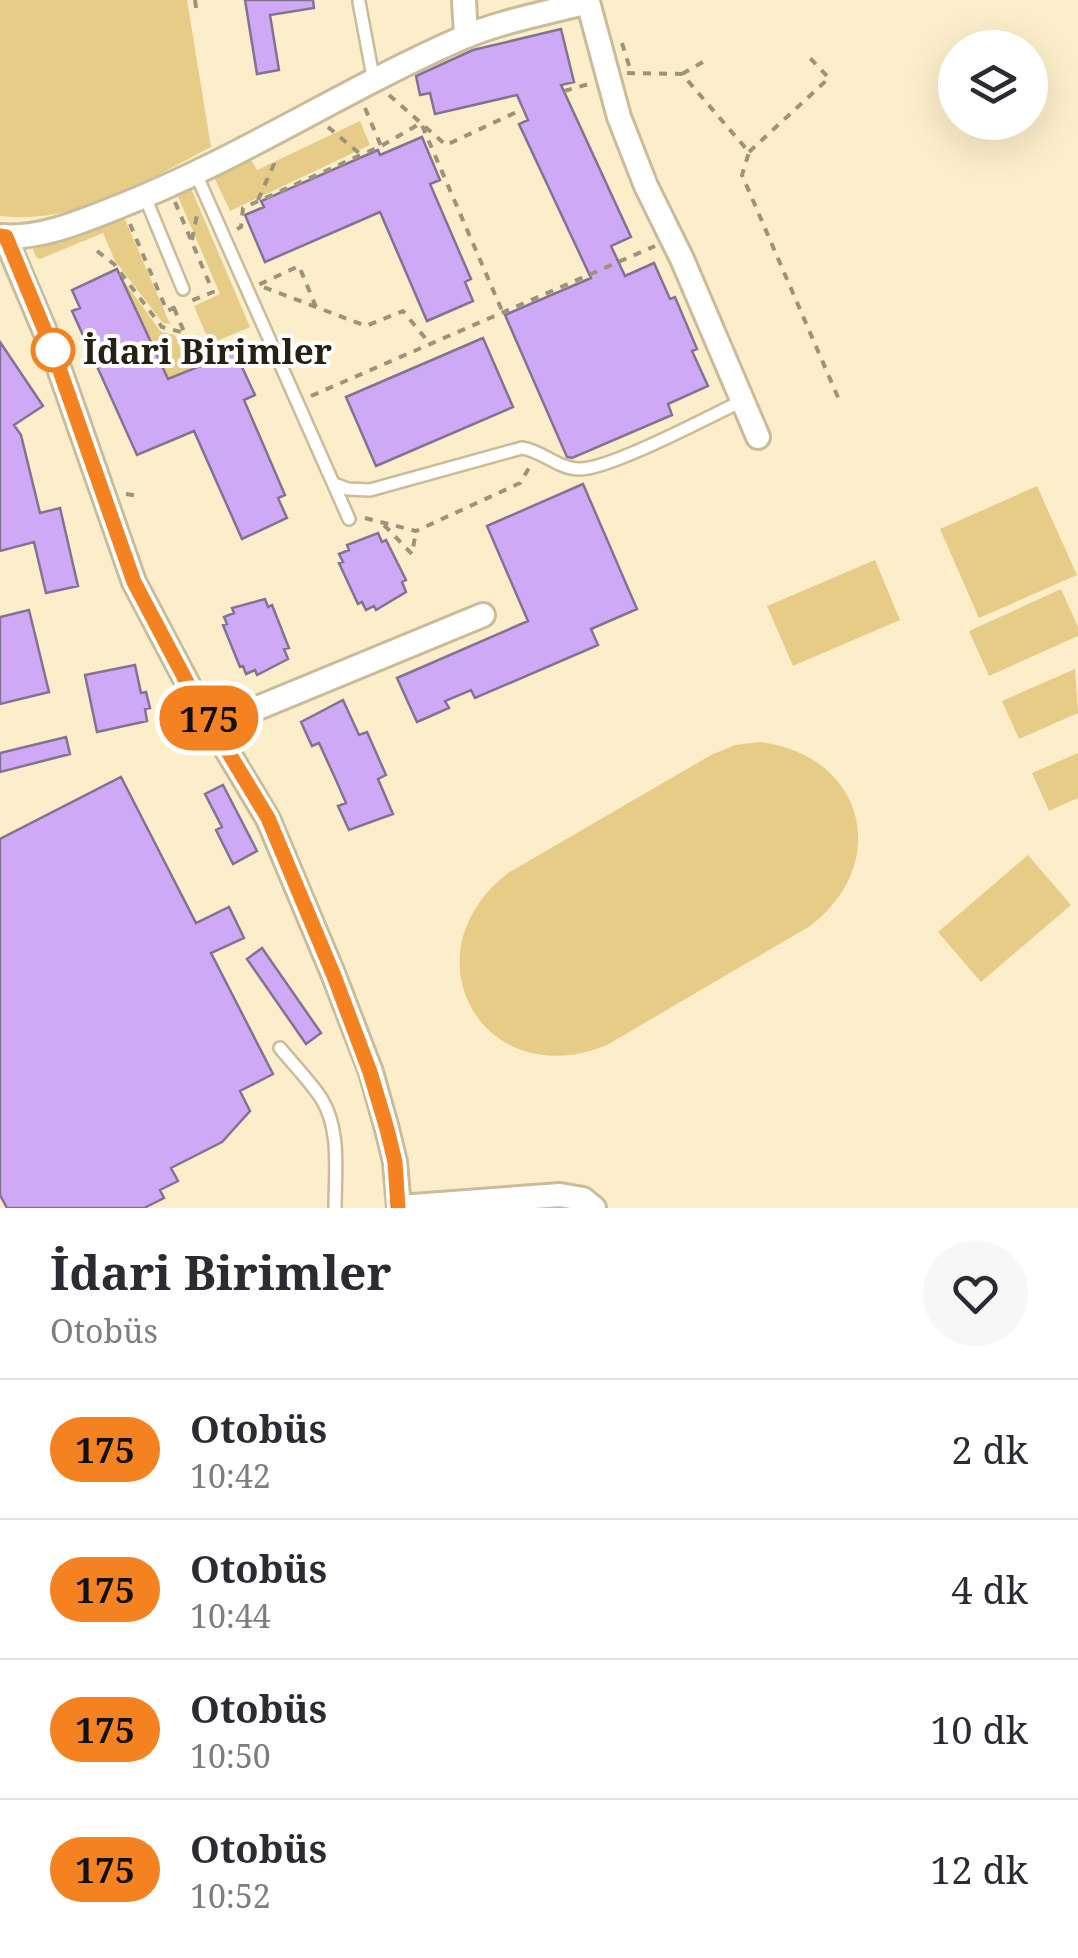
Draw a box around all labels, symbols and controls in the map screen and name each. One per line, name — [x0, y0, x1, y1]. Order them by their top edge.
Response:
map controls — [938, 30, 1048, 140]
button: layers — [938, 30, 1048, 140]
place label: İdari Birimler — [83, 327, 332, 374]
marker: İdari Birimler — [32, 329, 74, 371]
line badge: 175 — [152, 686, 266, 750]
text: 175 — [179, 695, 239, 742]
text: İdari Birimler — [50, 1239, 392, 1304]
button: heart — [923, 1241, 1028, 1346]
text: Otobüs — [50, 1309, 158, 1352]
text: Otobüs — [190, 1402, 327, 1454]
text: 2 dk — [951, 1423, 1028, 1475]
text: 175 — [75, 1426, 135, 1473]
text: 10:42 — [190, 1454, 271, 1497]
text: Otobüs — [190, 1542, 327, 1594]
text: 4 dk — [951, 1563, 1028, 1615]
text: 175 — [75, 1566, 135, 1613]
text: 10:44 — [190, 1594, 271, 1637]
text: Otobüs — [190, 1682, 327, 1734]
text: 10 dk — [930, 1703, 1028, 1755]
text: 175 — [75, 1706, 135, 1753]
text: 10:50 — [190, 1734, 271, 1777]
text: Otobüs — [190, 1822, 327, 1874]
text: 12 dk — [930, 1843, 1028, 1895]
text: 175 — [75, 1846, 135, 1893]
text: 10:52 — [190, 1874, 271, 1917]

